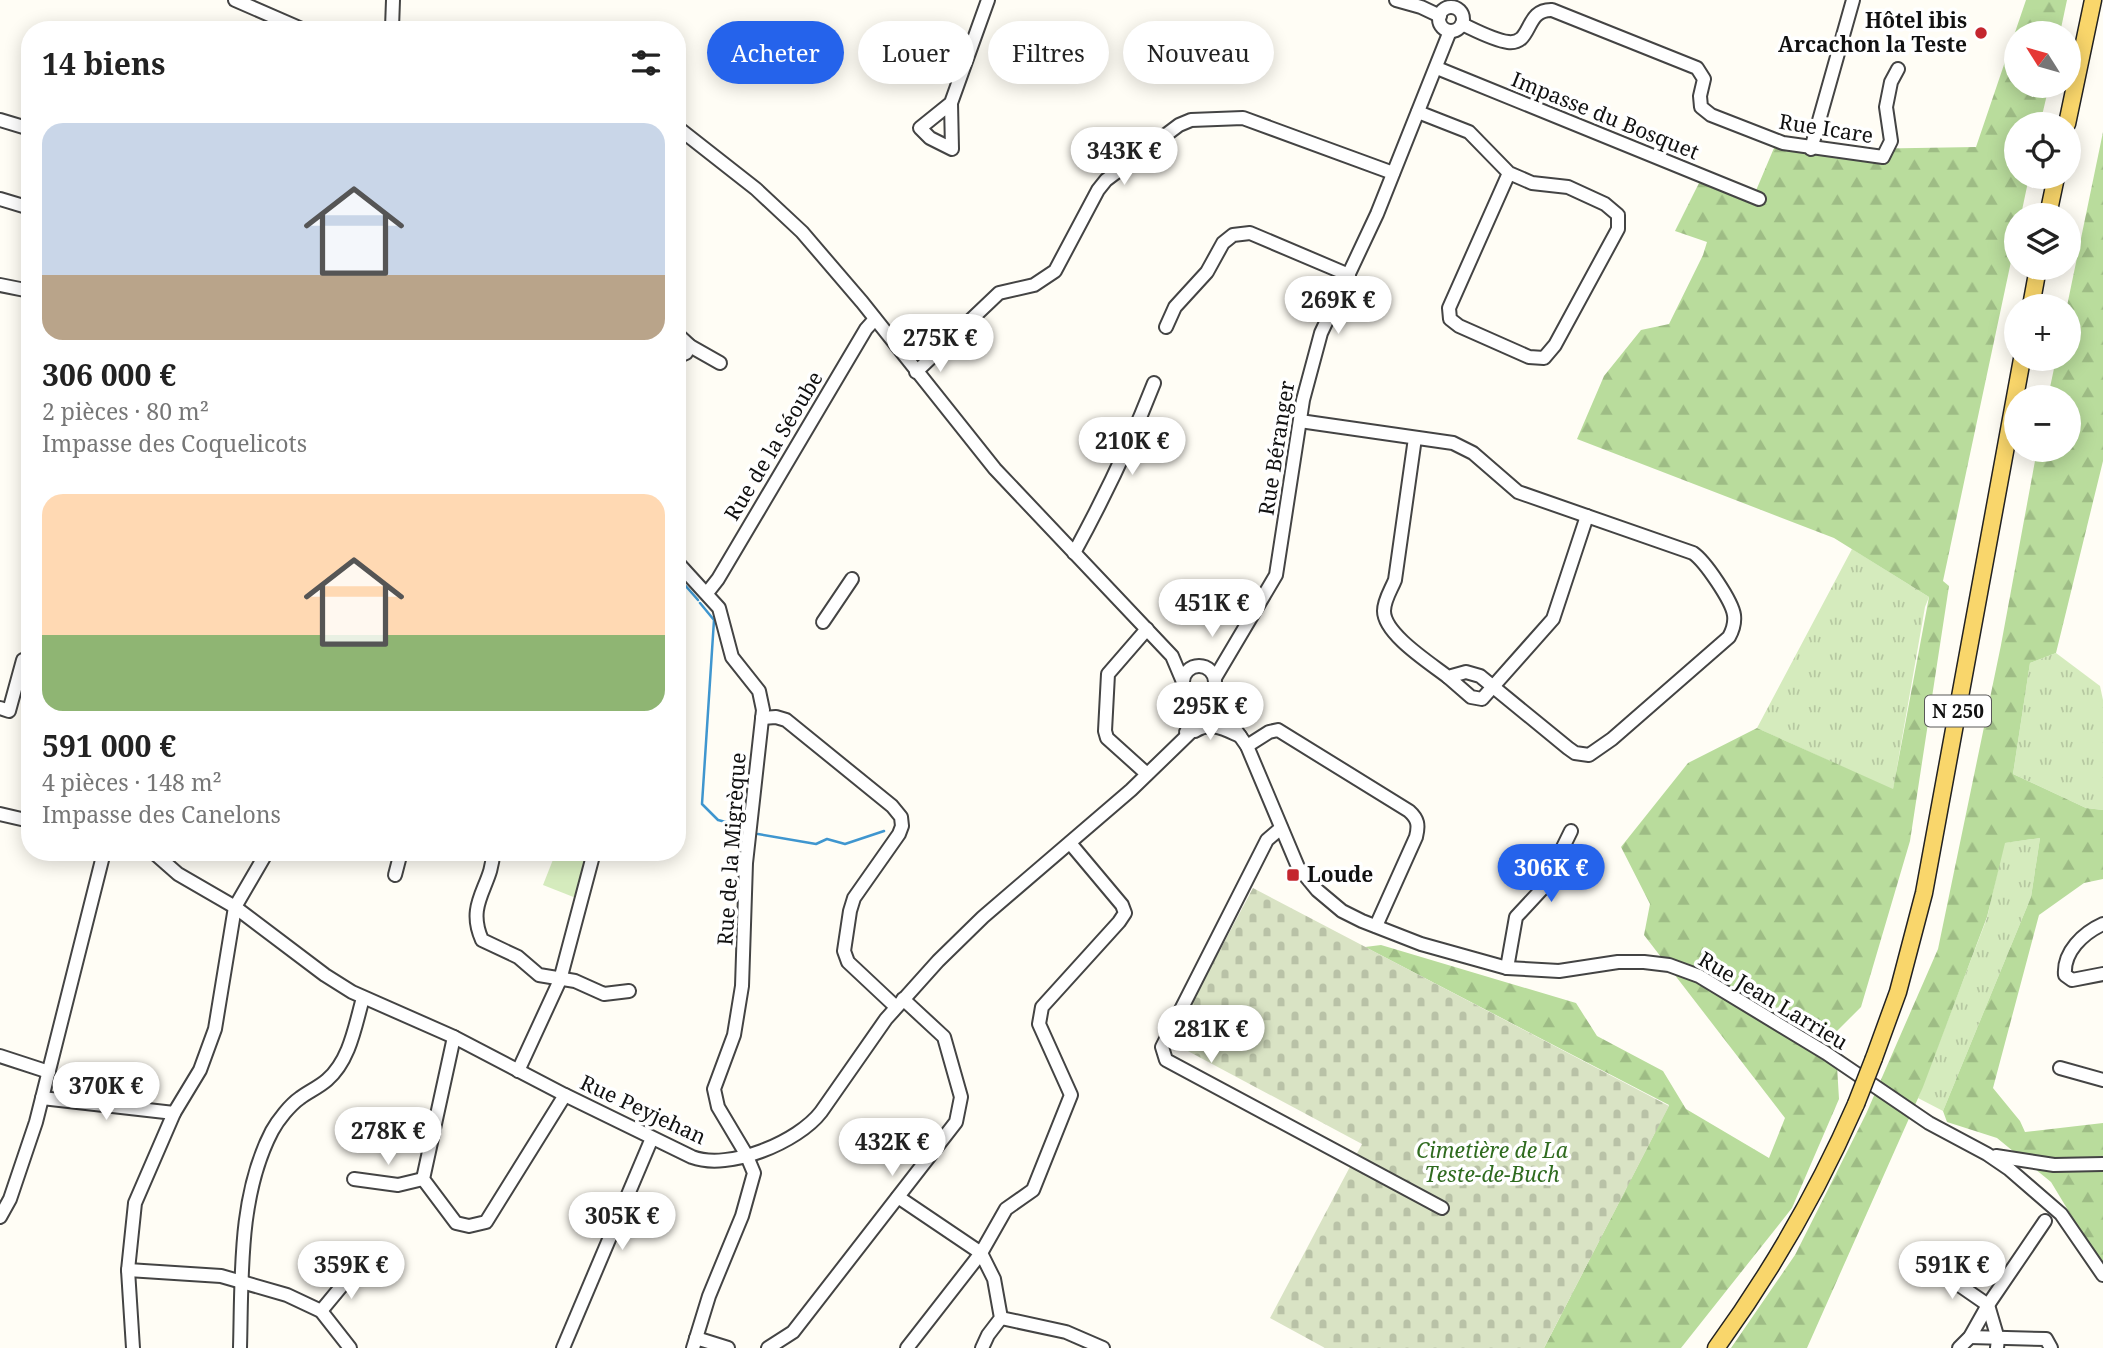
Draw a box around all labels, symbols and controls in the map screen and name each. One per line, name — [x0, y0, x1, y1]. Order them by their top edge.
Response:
place label: Hôtel ibis Arcachon la Teste — [1778, 6, 1967, 58]
chip: Acheter — [707, 21, 844, 84]
chip: Louer — [858, 21, 974, 84]
chip: Filtres — [988, 21, 1109, 84]
chip: Nouveau — [1123, 21, 1274, 84]
north arrow — [2004, 21, 2081, 98]
map controls — [2004, 21, 2081, 462]
marker: Hôtel ibis Arcachon la Teste — [1973, 25, 1989, 41]
text: 14 biens — [42, 43, 165, 84]
icon: filters — [627, 44, 665, 82]
street label: Impasse du Bosquet — [1508, 65, 1703, 165]
street label: Rue Icare — [1777, 107, 1875, 149]
button: locate — [2004, 112, 2081, 189]
pin: 343K € — [1067, 128, 1181, 187]
text: 343K € — [1087, 134, 1161, 166]
icon: home — [291, 168, 417, 294]
button: layers — [2004, 203, 2081, 280]
pin: 269K € — [1281, 276, 1395, 336]
text: 269K € — [1301, 283, 1375, 315]
button: + — [2004, 294, 2081, 371]
pin: 275K € — [883, 314, 997, 374]
text: 275K € — [903, 321, 977, 353]
text: 306 000 € — [42, 354, 176, 395]
street label: Rue de la Séoube — [718, 366, 829, 525]
street label: Rue Béranger — [1252, 378, 1300, 517]
button: − — [2004, 385, 2081, 462]
text: 2 pièces · 80 m² — [42, 395, 209, 427]
pin: 210K € — [1075, 418, 1189, 477]
text: 210K € — [1095, 424, 1169, 456]
text: Impasse des Coquelicots — [42, 427, 307, 459]
icon: home — [291, 539, 417, 665]
pin: 451K € — [1155, 580, 1269, 639]
text: 451K € — [1175, 586, 1249, 618]
pin: 295K € — [1153, 682, 1267, 742]
text: 295K € — [1173, 689, 1247, 721]
road number: N 250 — [1925, 696, 1991, 726]
text: 591 000 € — [42, 725, 176, 766]
street label: Rue de la Migrèque — [710, 751, 752, 946]
text: 4 pièces · 148 m² — [42, 766, 222, 798]
text: Impasse des Canelons — [42, 798, 281, 830]
pin: 306K € — [1494, 844, 1608, 904]
text: 306K € — [1514, 851, 1588, 883]
place label: Loude — [1307, 860, 1373, 888]
marker: Loude — [1285, 867, 1301, 883]
street label: Rue Jean Larrieu — [1694, 945, 1853, 1056]
pin: 281K € — [1154, 1006, 1268, 1065]
text: 281K € — [1174, 1012, 1248, 1044]
pin: 370K € — [49, 1062, 163, 1122]
street label: Rue Peyjehan — [576, 1068, 711, 1150]
text: 370K € — [69, 1069, 143, 1101]
pin: 278K € — [331, 1108, 445, 1167]
text: 278K € — [351, 1114, 425, 1146]
pin: 432K € — [835, 1118, 949, 1178]
text: 432K € — [855, 1125, 929, 1157]
park label: Cimetière de La Teste-de-Buch — [1416, 1136, 1569, 1188]
pin: 305K € — [565, 1192, 679, 1252]
text: 305K € — [585, 1199, 659, 1231]
pin: 359K € — [294, 1242, 408, 1301]
pin: 591K € — [1895, 1242, 2009, 1301]
text: 359K € — [314, 1248, 388, 1280]
text: 591K € — [1915, 1248, 1989, 1280]

